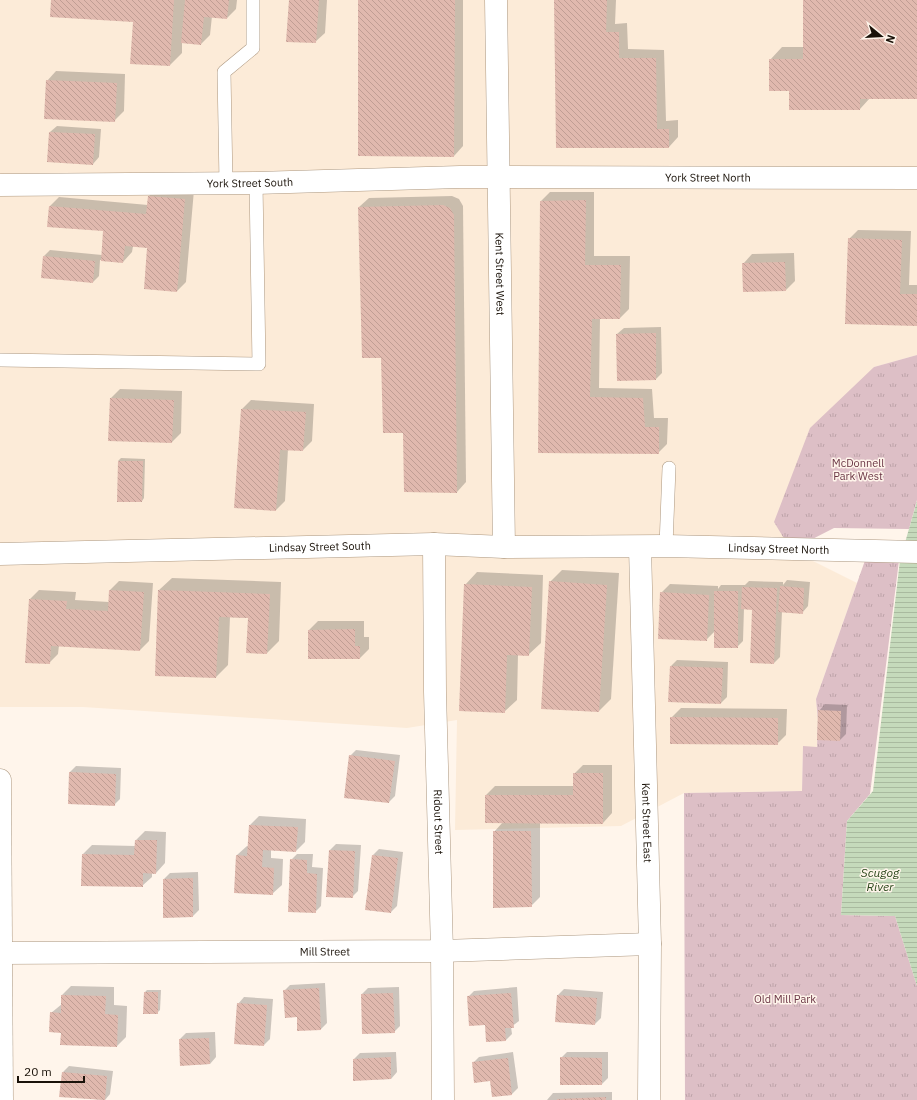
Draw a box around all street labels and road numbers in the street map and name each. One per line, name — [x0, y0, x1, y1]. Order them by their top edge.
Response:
street label: York Street North — [665, 170, 751, 185]
street label: York Street South — [207, 175, 293, 190]
street label: Kent Street West — [492, 232, 508, 316]
street label: Lindsay Street South — [269, 538, 371, 555]
street label: Lindsay Street North — [728, 540, 830, 557]
street label: Kent Street East — [639, 783, 655, 863]
street label: Ridout Street — [431, 789, 446, 855]
street label: Mill Street — [300, 944, 350, 959]

